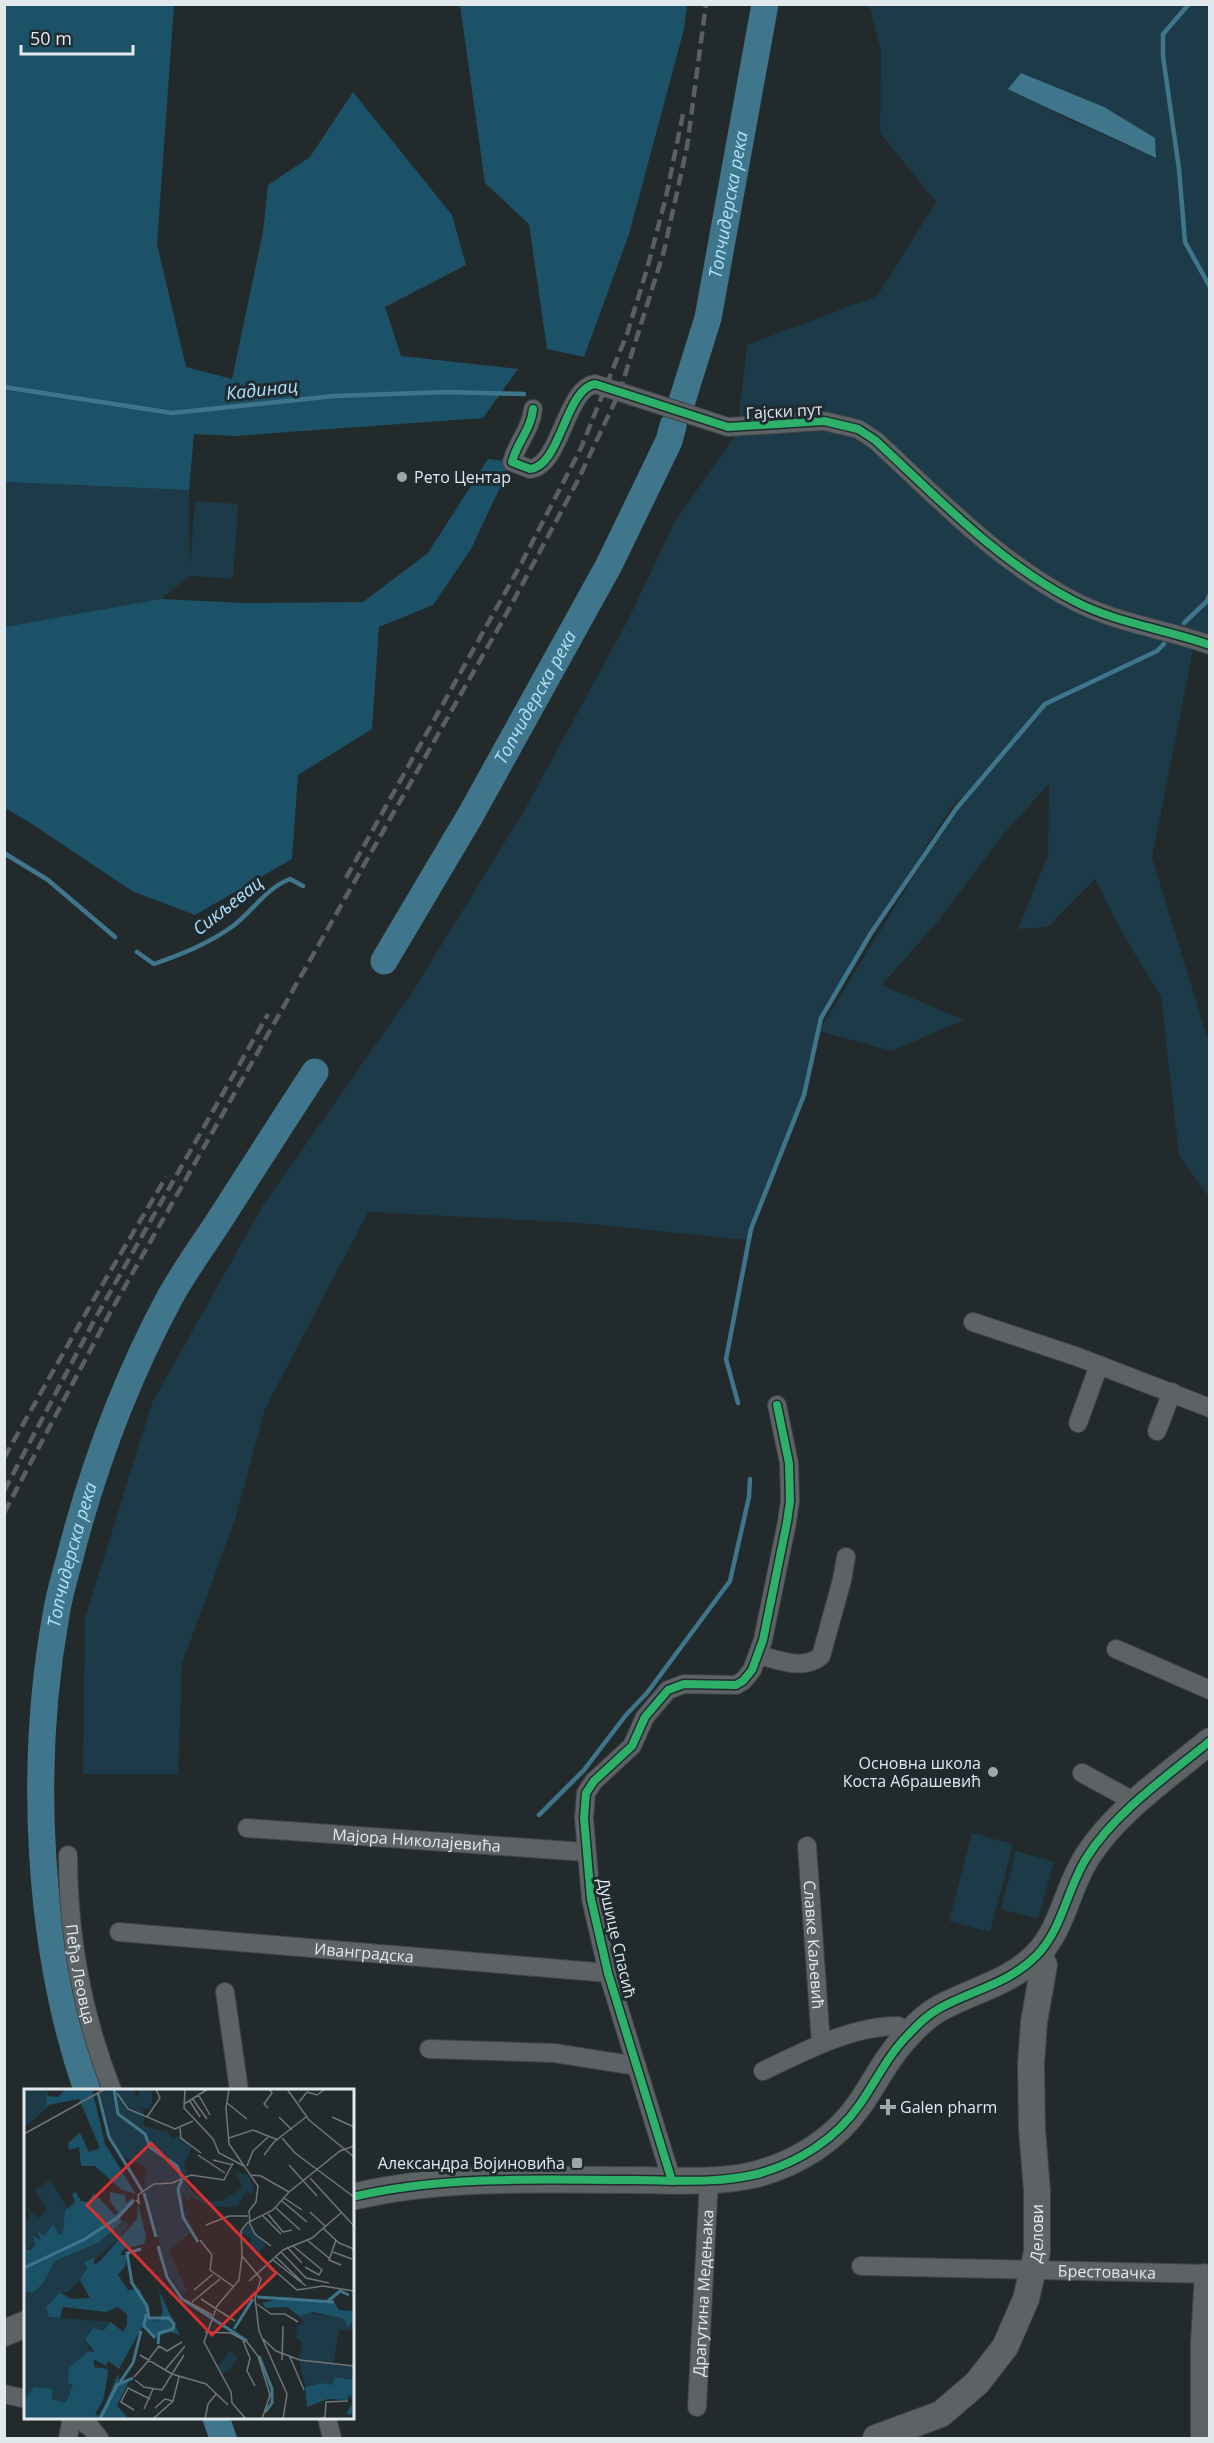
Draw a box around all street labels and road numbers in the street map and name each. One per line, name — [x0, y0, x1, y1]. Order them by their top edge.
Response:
street label: Гајски пут — [745, 398, 823, 424]
street label: Мајора Николајевића — [332, 1823, 502, 1857]
street label: Душице Спасић — [592, 1876, 642, 2000]
street label: Славке Каљевић — [798, 1880, 830, 2010]
street label: Пеђа Леовца — [61, 1923, 101, 2027]
street label: Иванградска — [313, 1937, 415, 1968]
street label: Делови — [1024, 2204, 1048, 2264]
street label: Драгутина Медењака — [688, 2209, 718, 2377]
street label: Брестовачка — [1058, 2260, 1156, 2284]

